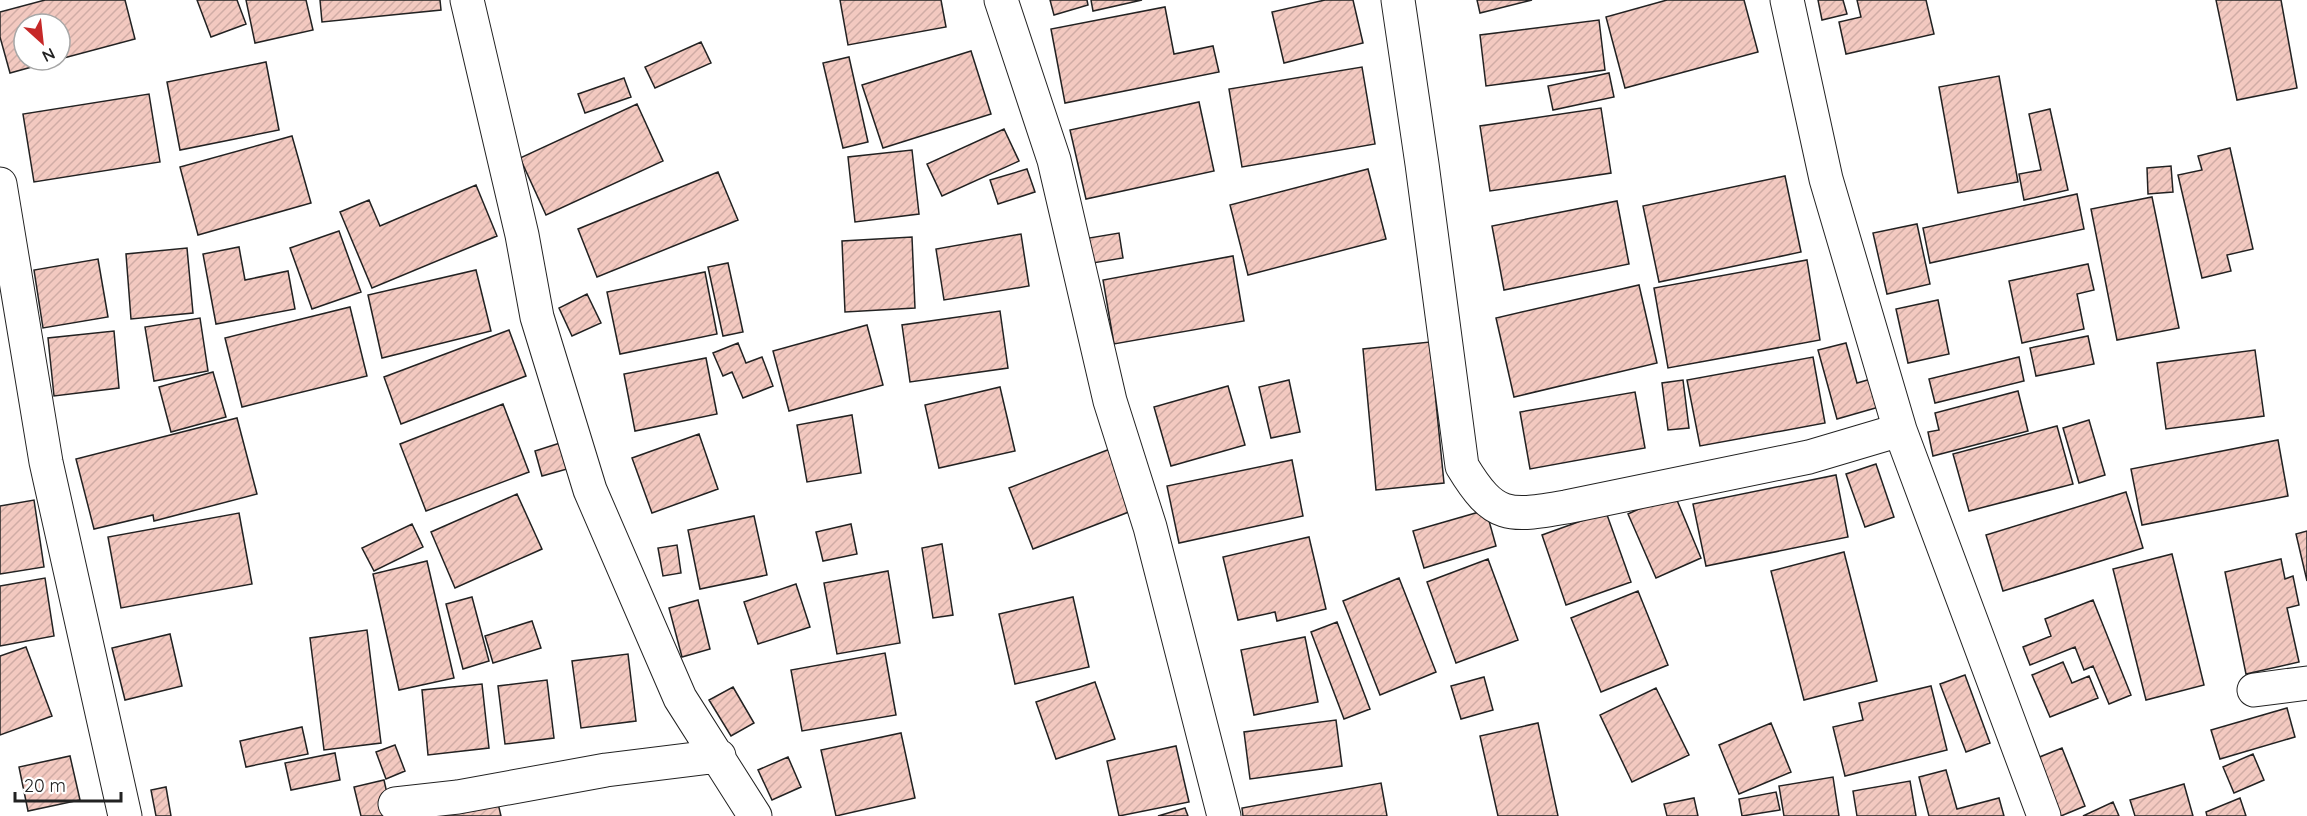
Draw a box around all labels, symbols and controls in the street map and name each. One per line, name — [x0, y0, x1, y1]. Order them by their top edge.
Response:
north arrow — [12, 12, 72, 72]
text: N — [39, 44, 59, 67]
scale bar — [15, 765, 122, 803]
text: 20 m — [24, 774, 66, 797]

